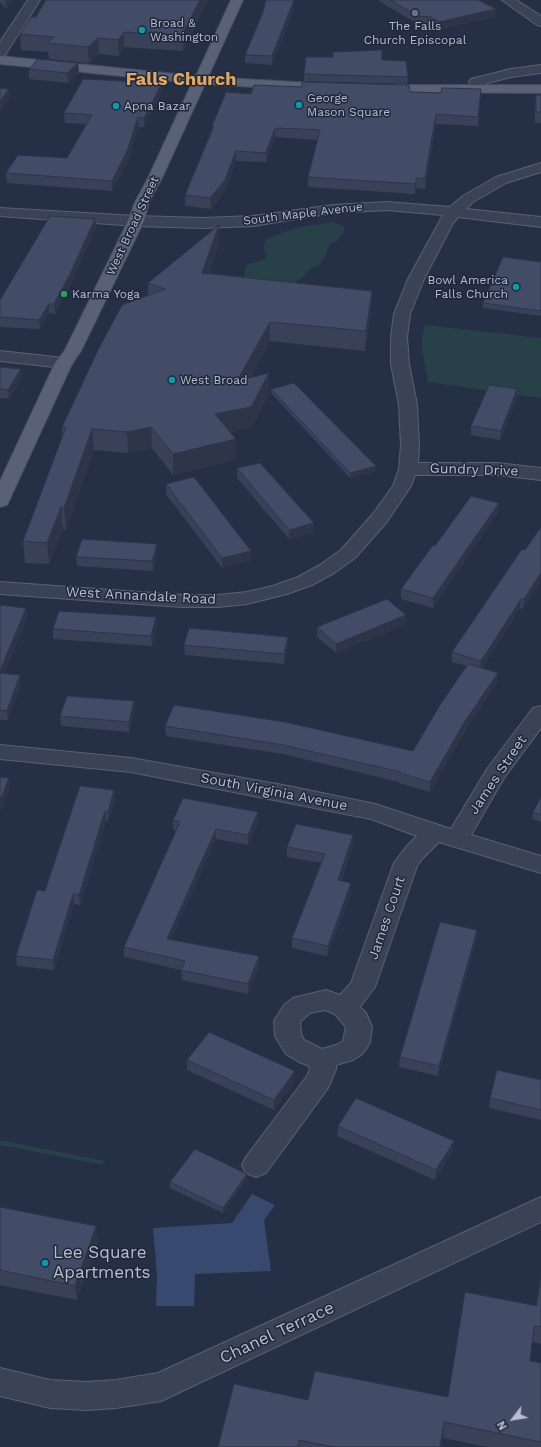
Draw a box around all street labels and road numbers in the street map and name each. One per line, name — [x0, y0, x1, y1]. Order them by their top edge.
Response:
street label: West Broad Street — [104, 174, 162, 278]
street label: South Maple Avenue — [242, 200, 364, 228]
street label: Gundry Drive — [429, 460, 519, 480]
street label: West Annandale Road — [66, 584, 216, 608]
street label: James Street — [466, 732, 530, 818]
street label: South Virginia Avenue — [199, 770, 349, 814]
street label: James Court — [365, 874, 409, 962]
street label: Chanel Terrace — [217, 1298, 337, 1368]

